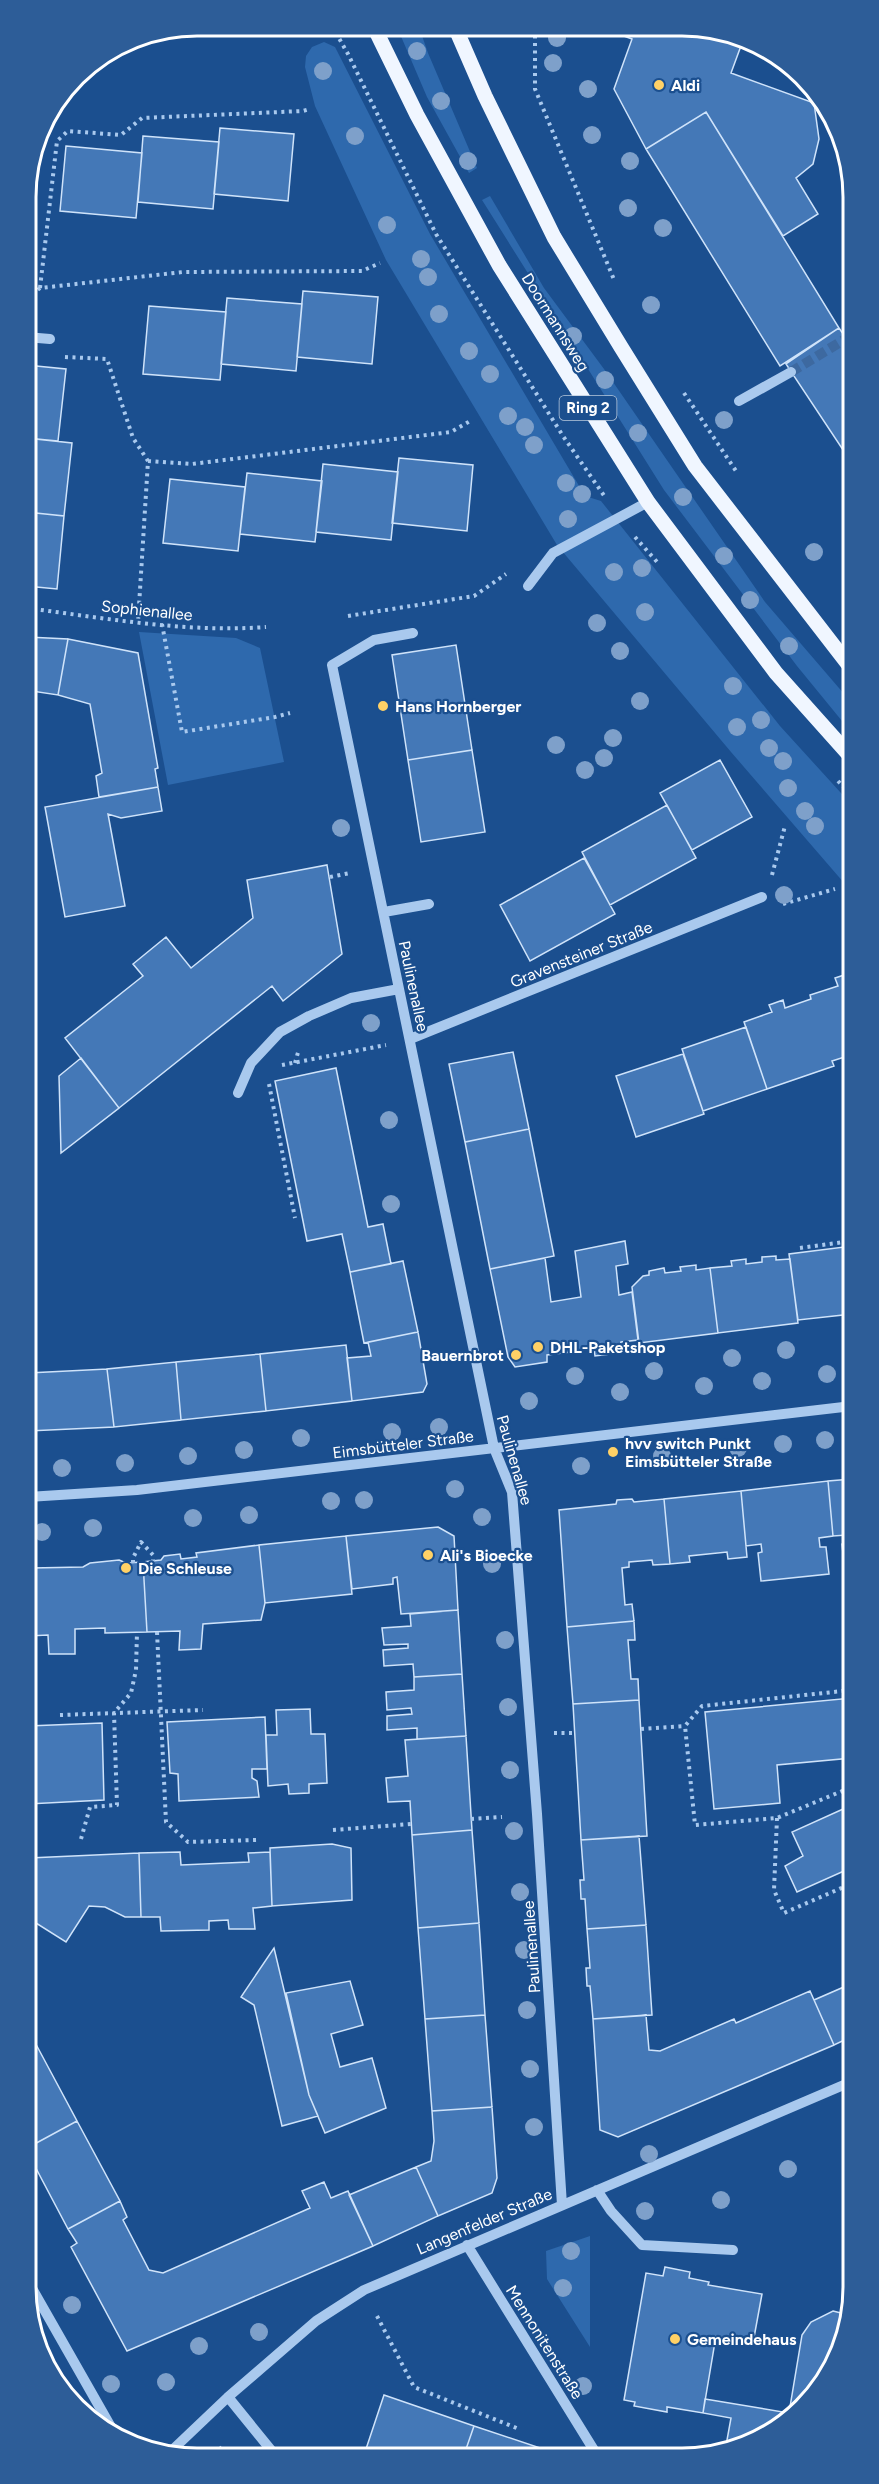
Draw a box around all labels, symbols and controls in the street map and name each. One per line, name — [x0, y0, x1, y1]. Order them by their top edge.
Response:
place label: Aldi — [671, 76, 700, 95]
marker: Aldi — [652, 78, 666, 92]
street label: Doormannsweg — [518, 270, 593, 375]
road number: Ring 2 — [560, 396, 616, 420]
street label: Sophienallee — [100, 596, 194, 625]
place label: Hans Hornberger — [395, 697, 521, 716]
marker: Hans Hornberger — [376, 699, 390, 713]
street label: Gravensteiner Straße — [507, 917, 655, 992]
street label: Paulinenallee — [395, 939, 432, 1034]
place label: DHL-Paketshop — [550, 1338, 666, 1357]
marker: DHL-Paketshop — [531, 1340, 545, 1354]
place label: Bauernbrot — [421, 1346, 504, 1365]
marker: Bauernbrot — [509, 1348, 523, 1362]
street label: Paulinenallee — [493, 1413, 536, 1508]
street label: Eimsbütteler Straße — [331, 1426, 475, 1463]
place label: hvv switch Punkt Eimsbütteler Straße — [625, 1434, 772, 1471]
marker: hvv switch Punkt Eimsbütteler Straße — [606, 1445, 620, 1459]
place label: Ali's Bioecke — [440, 1546, 533, 1565]
marker: Ali's Bioecke — [421, 1548, 435, 1562]
place label: Die Schleuse — [138, 1559, 232, 1578]
marker: Die Schleuse — [119, 1561, 133, 1575]
street label: Paulinenallee — [519, 1900, 544, 1994]
street label: Langenfelder Straße — [414, 2184, 555, 2259]
street label: Mennonitenstraße — [502, 2282, 587, 2403]
place label: Gemeindehaus — [687, 2330, 797, 2349]
marker: Gemeindehaus — [668, 2332, 682, 2346]

